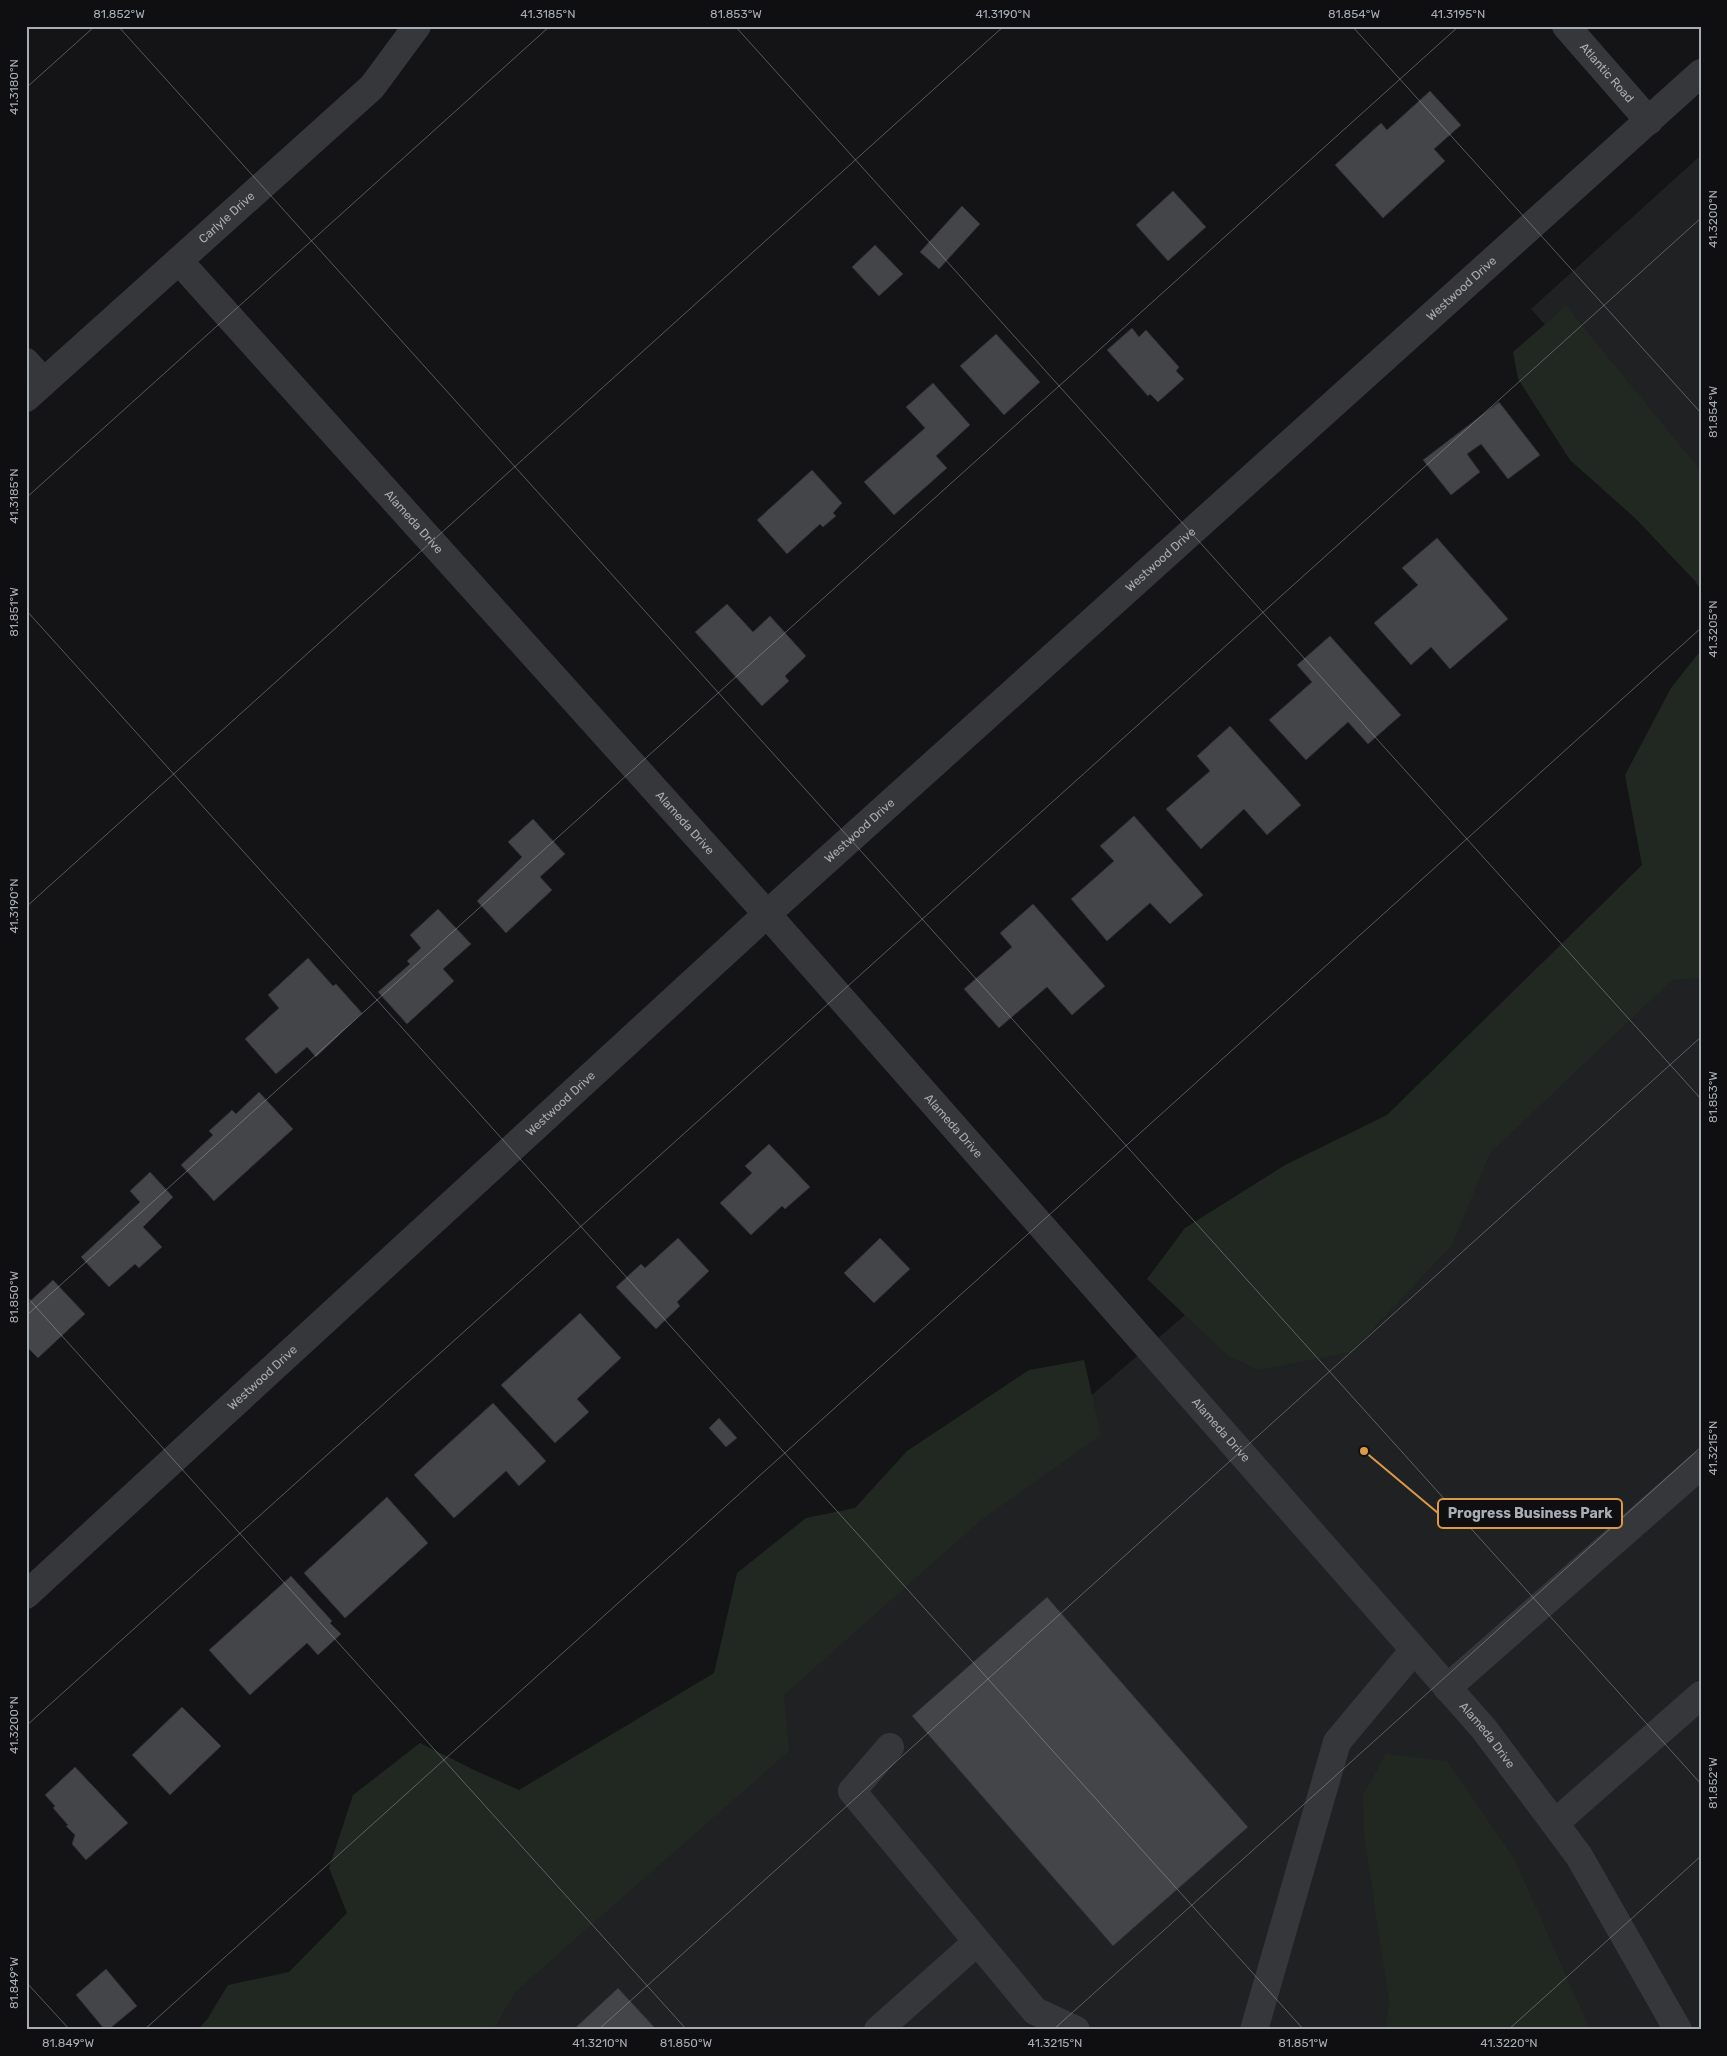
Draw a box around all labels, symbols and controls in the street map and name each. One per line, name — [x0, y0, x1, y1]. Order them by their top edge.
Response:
text: 81.852°W — [93, 7, 145, 21]
text: 41.3185°N — [520, 7, 576, 21]
text: 81.853°W — [710, 7, 762, 21]
text: 41.3190°N — [975, 7, 1031, 21]
text: 81.854°W — [1328, 7, 1380, 21]
text: 41.3195°N — [1431, 7, 1485, 21]
street label: Atlantic Road — [1577, 40, 1637, 105]
text: 41.3180°N — [7, 59, 21, 115]
street label: Carlyle Drive — [196, 189, 258, 246]
text: 41.3200°N — [1706, 190, 1720, 248]
street label: Westwood Drive — [1424, 253, 1500, 324]
text: 81.854°W — [1706, 386, 1720, 438]
text: 41.3185°N — [7, 468, 21, 524]
street label: Alameda Drive — [382, 487, 446, 557]
street label: Westwood Drive — [1123, 524, 1199, 595]
text: 81.851°W — [7, 587, 21, 637]
text: 41.3205°N — [1706, 600, 1720, 658]
street label: Alameda Drive — [653, 788, 717, 858]
street label: Westwood Drive — [822, 795, 898, 866]
text: 41.3190°N — [7, 878, 21, 934]
street label: Westwood Drive — [523, 1068, 598, 1139]
text: 81.853°W — [1706, 1071, 1720, 1123]
street label: Alameda Drive — [922, 1091, 986, 1161]
text: 81.850°W — [7, 1270, 21, 1323]
street label: Westwood Drive — [225, 1342, 300, 1413]
street label: Alameda Drive — [1189, 1395, 1253, 1465]
text: 41.3215°N — [1706, 1421, 1720, 1475]
callout: Progress Business Park — [1438, 1499, 1622, 1528]
text: Progress Business Park — [1448, 1505, 1613, 1522]
text: 41.3200°N — [7, 1696, 21, 1754]
street label: Alameda Drive — [1457, 1699, 1518, 1771]
text: 81.852°W — [1706, 1757, 1720, 1809]
text: 81.849°W — [7, 1957, 21, 2009]
text: 81.849°W — [42, 2036, 94, 2050]
text: 41.3210°N — [572, 2036, 628, 2050]
text: 81.850°W — [660, 2036, 713, 2050]
text: 41.3215°N — [1028, 2036, 1082, 2050]
text: 81.851°W — [1278, 2036, 1328, 2050]
text: 41.3220°N — [1480, 2036, 1538, 2050]

